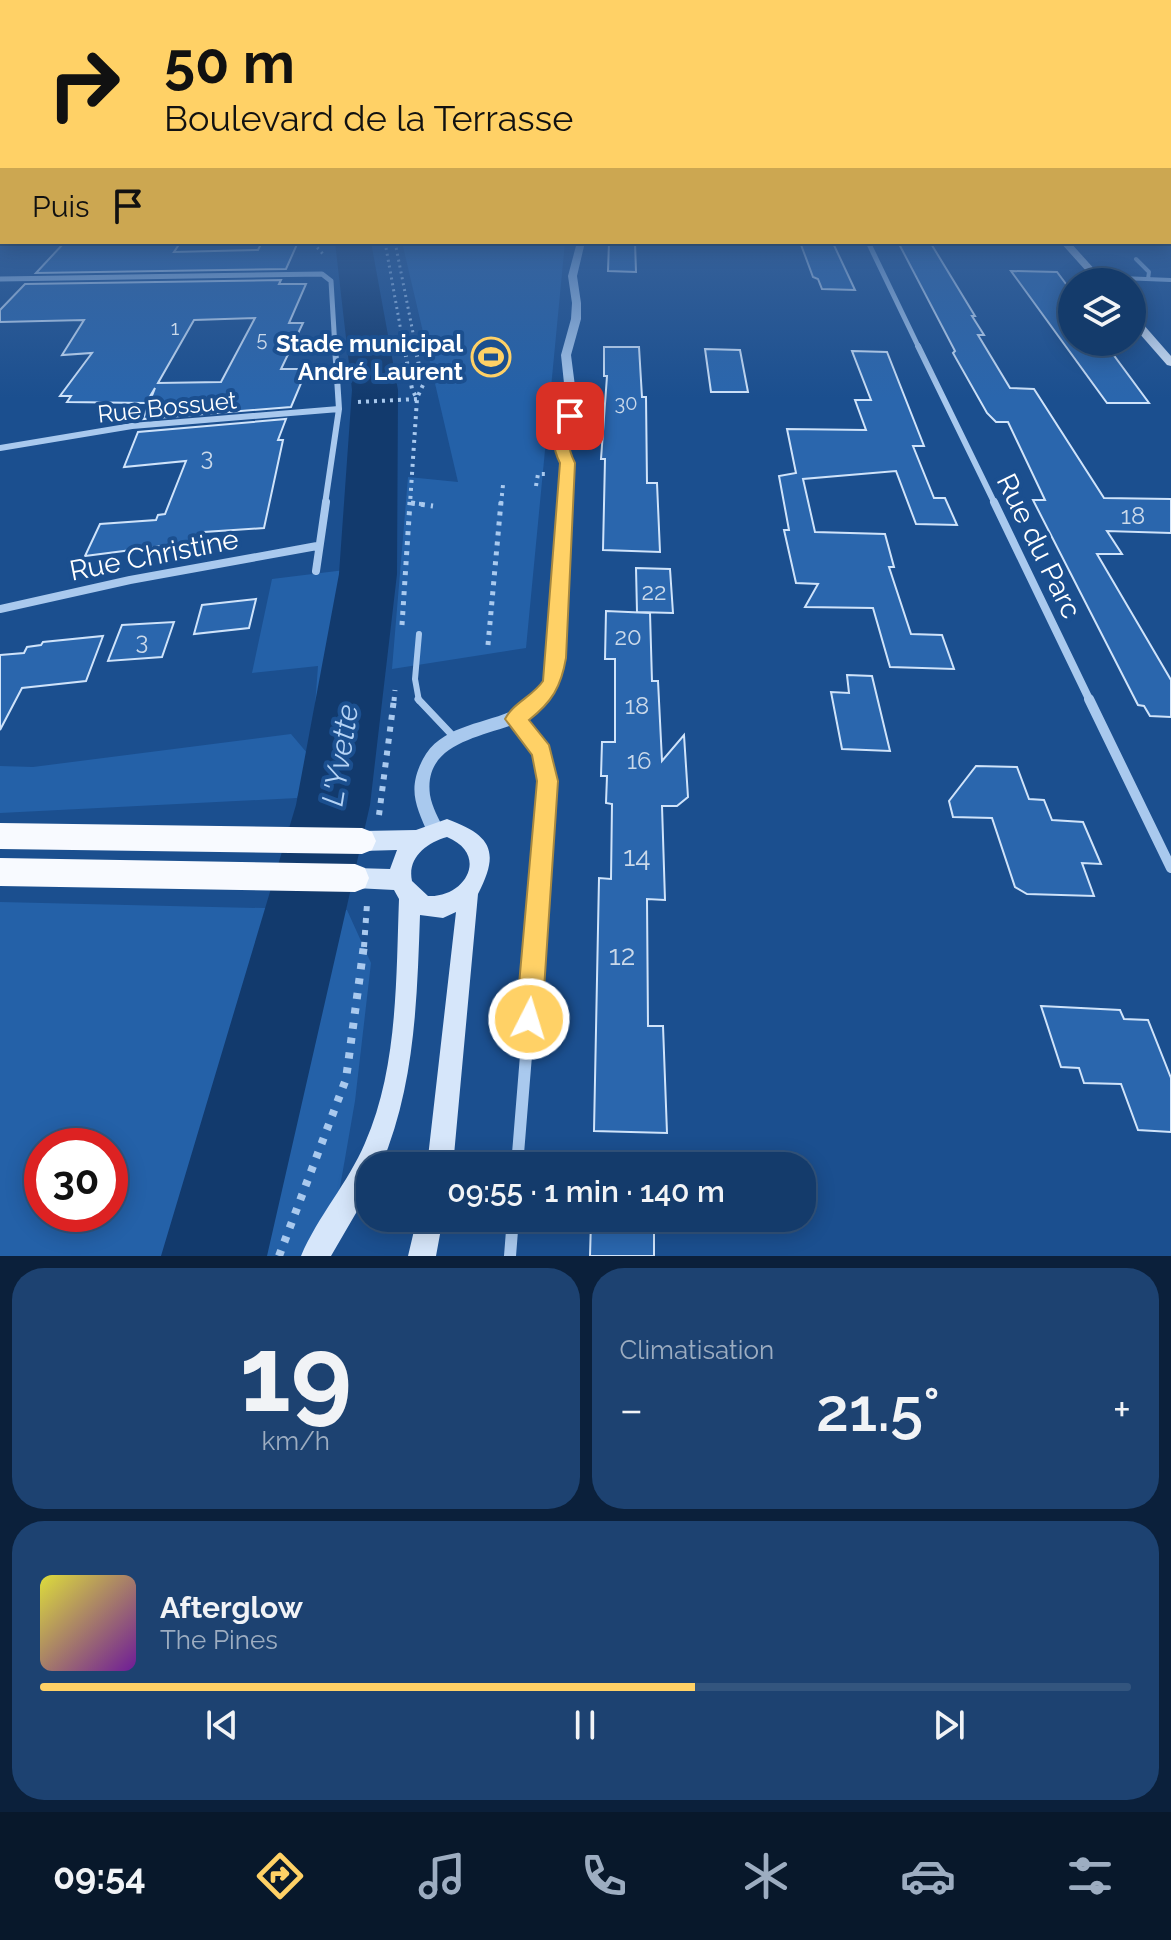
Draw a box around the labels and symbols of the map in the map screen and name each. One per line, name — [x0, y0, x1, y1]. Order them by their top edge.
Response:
house number: 1 — [171, 316, 180, 340]
house number: 5 — [257, 327, 268, 351]
place label: Stade municipal André Laurent — [276, 329, 463, 386]
sports icon: Stade municipal André Laurent — [470, 336, 512, 378]
pin — [536, 382, 604, 450]
street label: Rue Bossuet — [96, 385, 238, 429]
house number: 30 — [615, 391, 637, 415]
house number: 3 — [201, 442, 213, 471]
street label: Rue du Parc — [990, 468, 1088, 624]
house number: 18 — [1121, 501, 1145, 530]
street label: Rue Christine — [67, 522, 241, 588]
house number: 22 — [641, 577, 667, 606]
house number: 20 — [614, 622, 642, 651]
house number: 3 — [136, 626, 148, 655]
house number: 18 — [625, 691, 649, 720]
water label: L'Yvette — [315, 702, 365, 808]
house number: 16 — [627, 746, 651, 775]
house number: 14 — [623, 840, 651, 873]
house number: 12 — [609, 939, 635, 972]
position arrow — [487, 977, 571, 1061]
speed limit sign: 30 — [24, 1128, 128, 1232]

